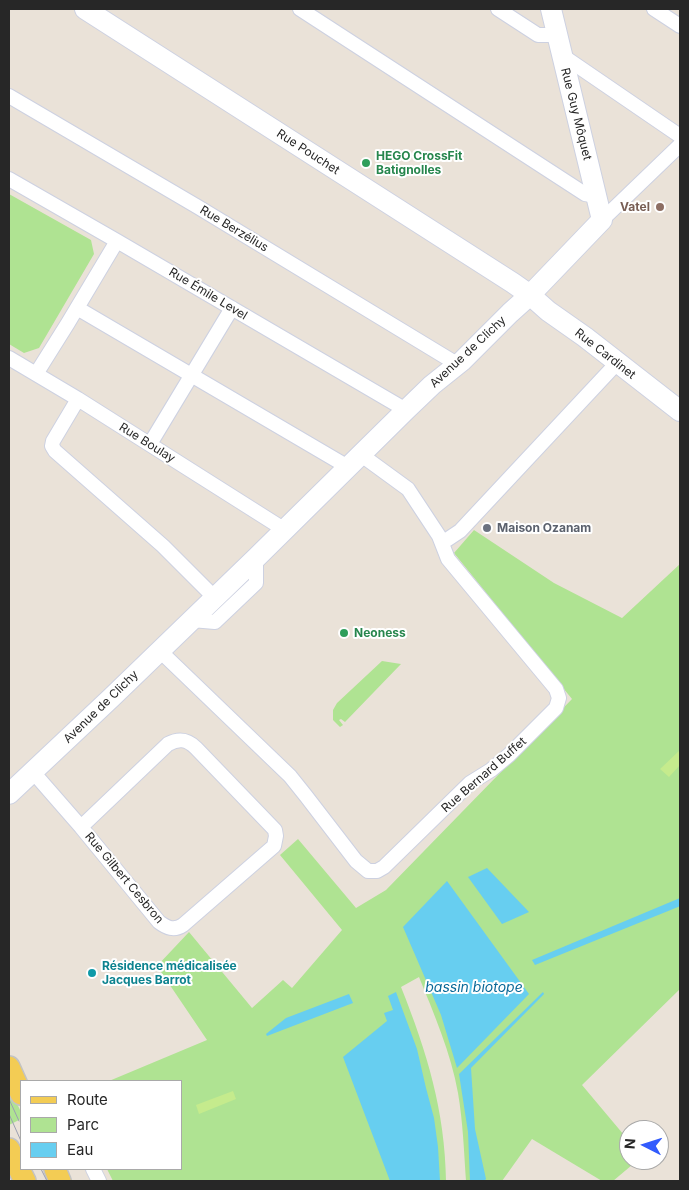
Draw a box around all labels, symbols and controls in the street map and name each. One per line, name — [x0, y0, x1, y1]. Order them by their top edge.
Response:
street label: Rue Guy Môquet — [558, 66, 594, 162]
street label: Rue Pouchet — [274, 126, 342, 178]
place label: HEGO CrossFit Batignolles — [376, 149, 462, 177]
marker: HEGO CrossFit Batignolles — [360, 157, 372, 169]
place label: Vatel — [620, 200, 650, 214]
marker: Vatel — [654, 201, 666, 213]
street label: Rue Berzélius — [197, 203, 271, 255]
street label: Rue Émile Level — [166, 265, 250, 323]
street label: Avenue de Clichy — [427, 313, 509, 391]
street label: Rue Cardinet — [572, 326, 638, 382]
street label: Rue Boulay — [116, 420, 178, 466]
place label: Maison Ozanam — [497, 521, 591, 535]
marker: Maison Ozanam — [481, 522, 493, 534]
place label: Neoness — [354, 626, 406, 640]
marker: Neoness — [338, 627, 350, 639]
street label: Avenue de Clichy — [61, 668, 141, 746]
street label: Rue Bernard Buffet — [439, 734, 529, 816]
street label: Rue Gilbert Cesbron — [82, 830, 166, 926]
place label: Résidence médicalisée Jacques Barrot — [102, 959, 237, 987]
marker: Résidence médicalisée Jacques Barrot — [86, 967, 98, 979]
water label: bassin biotope — [425, 980, 523, 996]
legend — [20, 1080, 182, 1170]
text: Route — [67, 1090, 108, 1109]
text: Parc — [67, 1115, 99, 1134]
north arrow — [619, 1120, 669, 1170]
text: N — [621, 1138, 638, 1150]
text: Eau — [67, 1140, 93, 1159]

